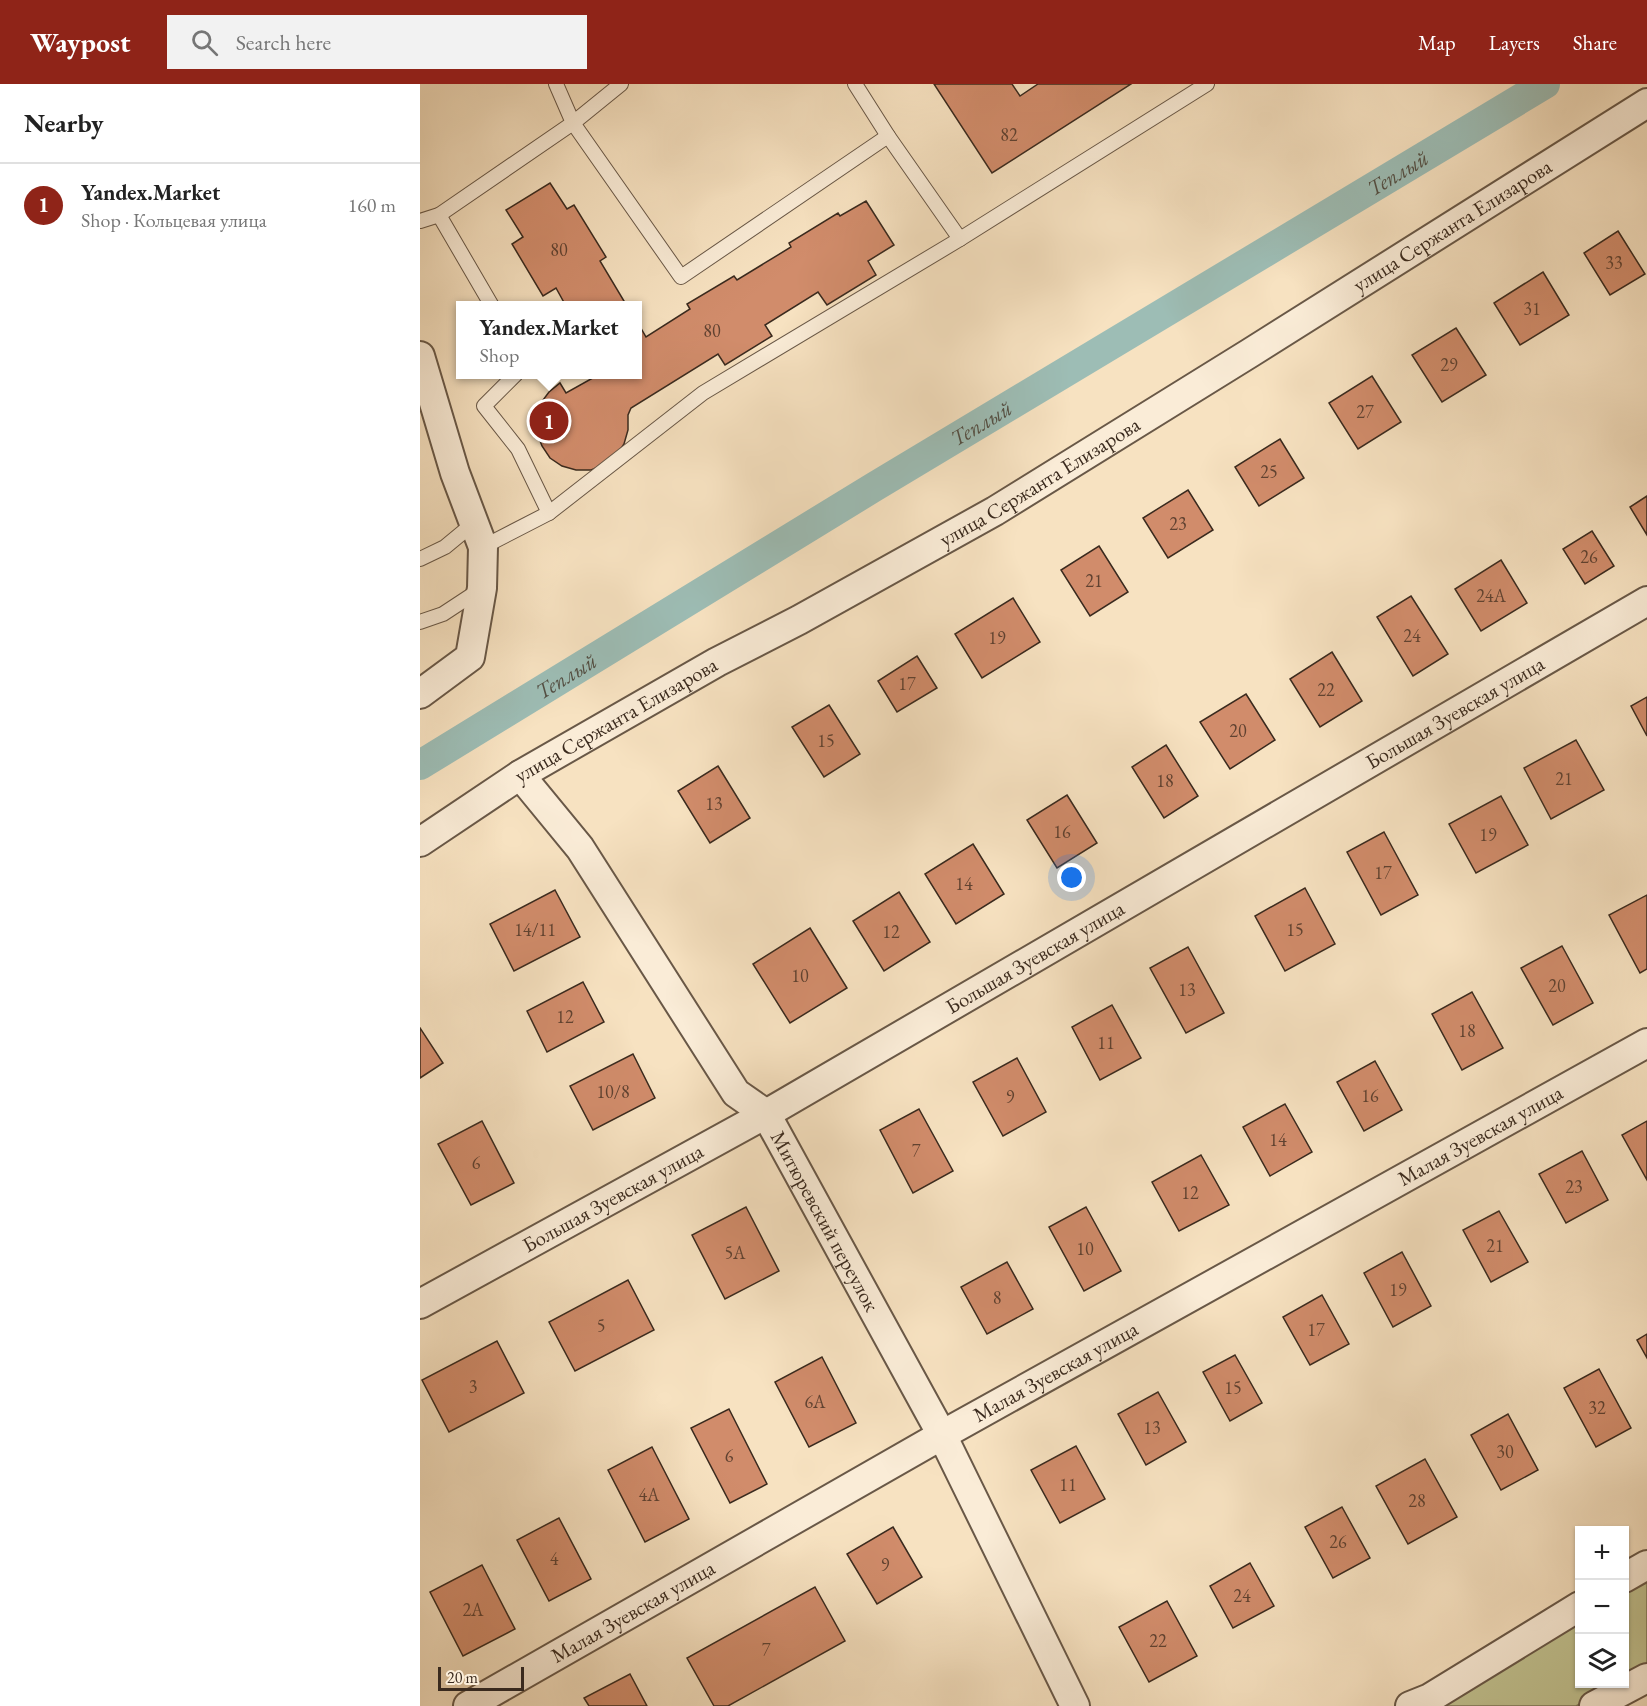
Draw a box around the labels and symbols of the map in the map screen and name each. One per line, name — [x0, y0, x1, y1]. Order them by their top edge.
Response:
house number: 82 — [1000, 123, 1018, 146]
water label: Теплый — [1362, 143, 1434, 203]
street label: улица Сержанта Елизарова — [1348, 152, 1557, 298]
house number: 80 — [550, 238, 568, 261]
house number: 33 — [1605, 251, 1623, 274]
house number: 31 — [1523, 297, 1541, 320]
house number: 80 — [703, 319, 721, 342]
house number: 29 — [1440, 353, 1458, 376]
water label: Теплый — [945, 394, 1017, 453]
pin: 1 — [530, 398, 568, 444]
house number: 27 — [1356, 400, 1374, 423]
street label: улица Сержанта Елизарова — [934, 410, 1145, 552]
house number: 25 — [1260, 460, 1278, 483]
house number: 23 — [1169, 512, 1187, 535]
house number: 26 — [1580, 545, 1598, 568]
house number: 21 — [1085, 569, 1103, 592]
house number: 24А — [1476, 584, 1506, 607]
house number: 24 — [1403, 624, 1421, 647]
house number: 19 — [988, 626, 1006, 649]
water label: Теплый — [530, 646, 602, 706]
street label: Большая Зуевская улица — [1360, 649, 1550, 775]
street label: улица Сержанта Елизарова — [509, 650, 723, 788]
house number: 17 — [898, 672, 916, 695]
house number: 22 — [1317, 678, 1335, 701]
house number: 20 — [1229, 719, 1247, 742]
house number: 15 — [817, 729, 835, 752]
house number: 21 — [1555, 767, 1573, 790]
house number: 18 — [1156, 769, 1174, 792]
house number: 13 — [705, 792, 723, 815]
house number: 16 — [1053, 820, 1071, 843]
house number: 19 — [1479, 823, 1497, 846]
house number: 17 — [1374, 861, 1392, 884]
your location — [1057, 863, 1086, 892]
house number: 14 — [955, 872, 973, 895]
street label: Большая Зуевская улица — [940, 894, 1130, 1020]
house number: 14/11 — [514, 918, 556, 941]
house number: 15 — [1286, 918, 1304, 941]
house number: 12 — [882, 920, 900, 943]
house number: 10 — [791, 964, 809, 987]
house number: 20 — [1548, 974, 1566, 997]
house number: 13 — [1178, 978, 1196, 1001]
house number: 12 — [556, 1005, 574, 1028]
house number: 18 — [1458, 1019, 1476, 1042]
house number: 11 — [1097, 1031, 1115, 1054]
street label: Малая Зуевская улица — [1393, 1078, 1568, 1192]
house number: 10/8 — [596, 1080, 630, 1103]
house number: 16 — [1361, 1084, 1379, 1107]
house number: 9 — [1006, 1085, 1015, 1108]
street label: Митюревский переулок — [765, 1126, 886, 1316]
house number: 14 — [1269, 1128, 1287, 1151]
street label: Большая Зуевская улица — [517, 1137, 708, 1258]
house number: 7 — [912, 1139, 921, 1162]
house number: 6 — [472, 1151, 481, 1174]
house number: 23 — [1565, 1175, 1583, 1198]
house number: 12 — [1181, 1181, 1199, 1204]
house number: 21 — [1486, 1234, 1504, 1257]
house number: 10 — [1076, 1237, 1094, 1260]
house number: 5А — [724, 1241, 746, 1264]
house number: 19 — [1389, 1278, 1407, 1301]
house number: 8 — [993, 1286, 1001, 1309]
house number: 5 — [597, 1314, 605, 1337]
street label: Малая Зуевская улица — [968, 1314, 1143, 1428]
house number: 17 — [1307, 1318, 1325, 1341]
house number: 3 — [469, 1375, 477, 1398]
house number: 15 — [1224, 1376, 1242, 1399]
house number: 6А — [804, 1390, 826, 1413]
house number: 32 — [1588, 1396, 1606, 1419]
house number: 13 — [1143, 1416, 1161, 1439]
house number: 30 — [1496, 1440, 1514, 1463]
house number: 6 — [725, 1444, 734, 1467]
house number: 11 — [1059, 1473, 1077, 1496]
house number: 4А — [638, 1483, 660, 1506]
house number: 28 — [1408, 1489, 1426, 1512]
house number: 26 — [1329, 1530, 1347, 1553]
house number: 4 — [550, 1547, 559, 1570]
street label: Малая Зуевская улица — [546, 1553, 720, 1669]
house number: 9 — [881, 1553, 890, 1576]
house number: 24 — [1233, 1584, 1251, 1607]
house number: 2А — [462, 1598, 484, 1621]
house number: 22 — [1149, 1629, 1167, 1652]
house number: 7 — [762, 1638, 771, 1661]
scale bar — [438, 1664, 524, 1692]

